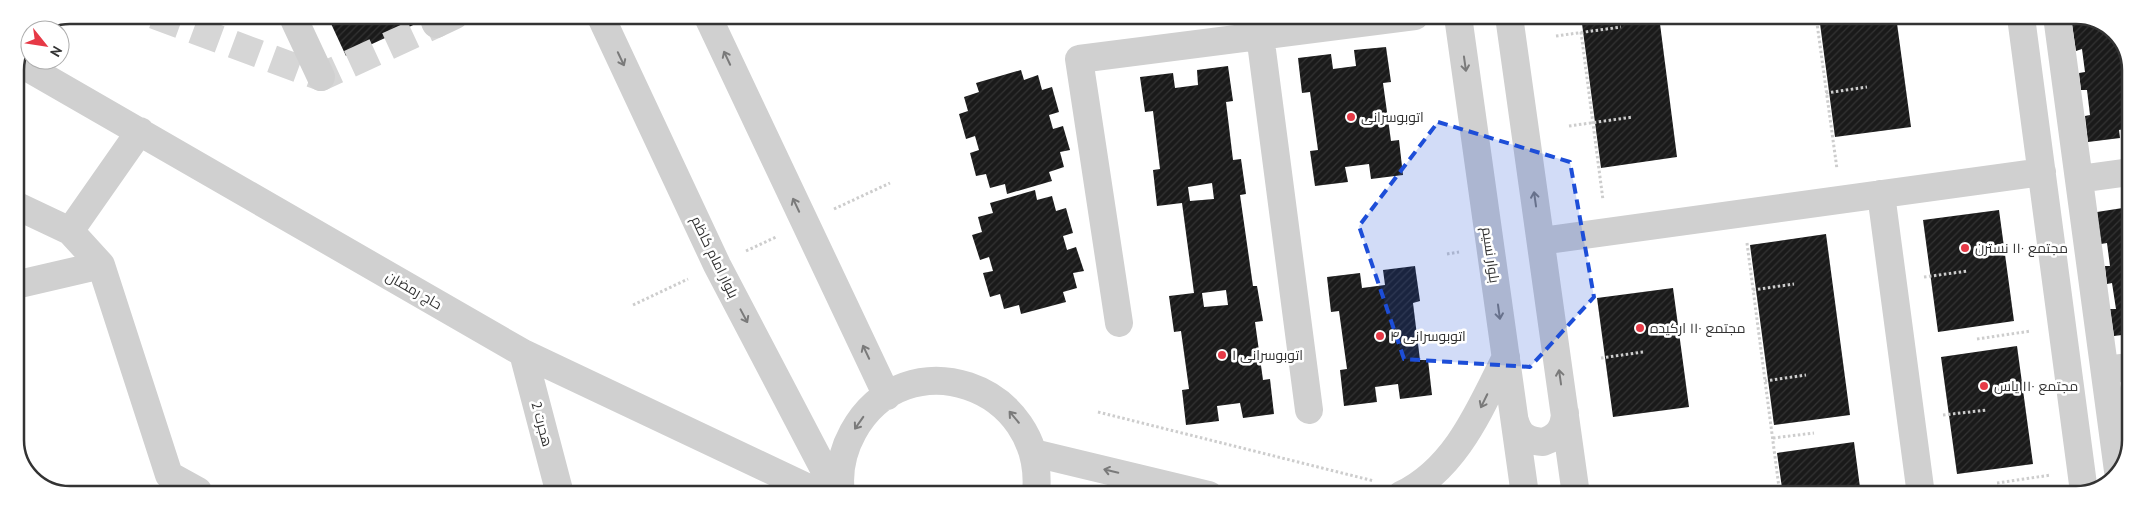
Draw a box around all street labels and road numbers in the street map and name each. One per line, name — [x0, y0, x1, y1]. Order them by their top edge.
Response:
street label: بلوار امام کاظم — [686, 213, 743, 301]
street label: بلوار نسیم — [1477, 226, 1504, 284]
street label: حاج رمضان — [383, 267, 445, 313]
street label: هجرت 2 — [527, 399, 557, 449]

